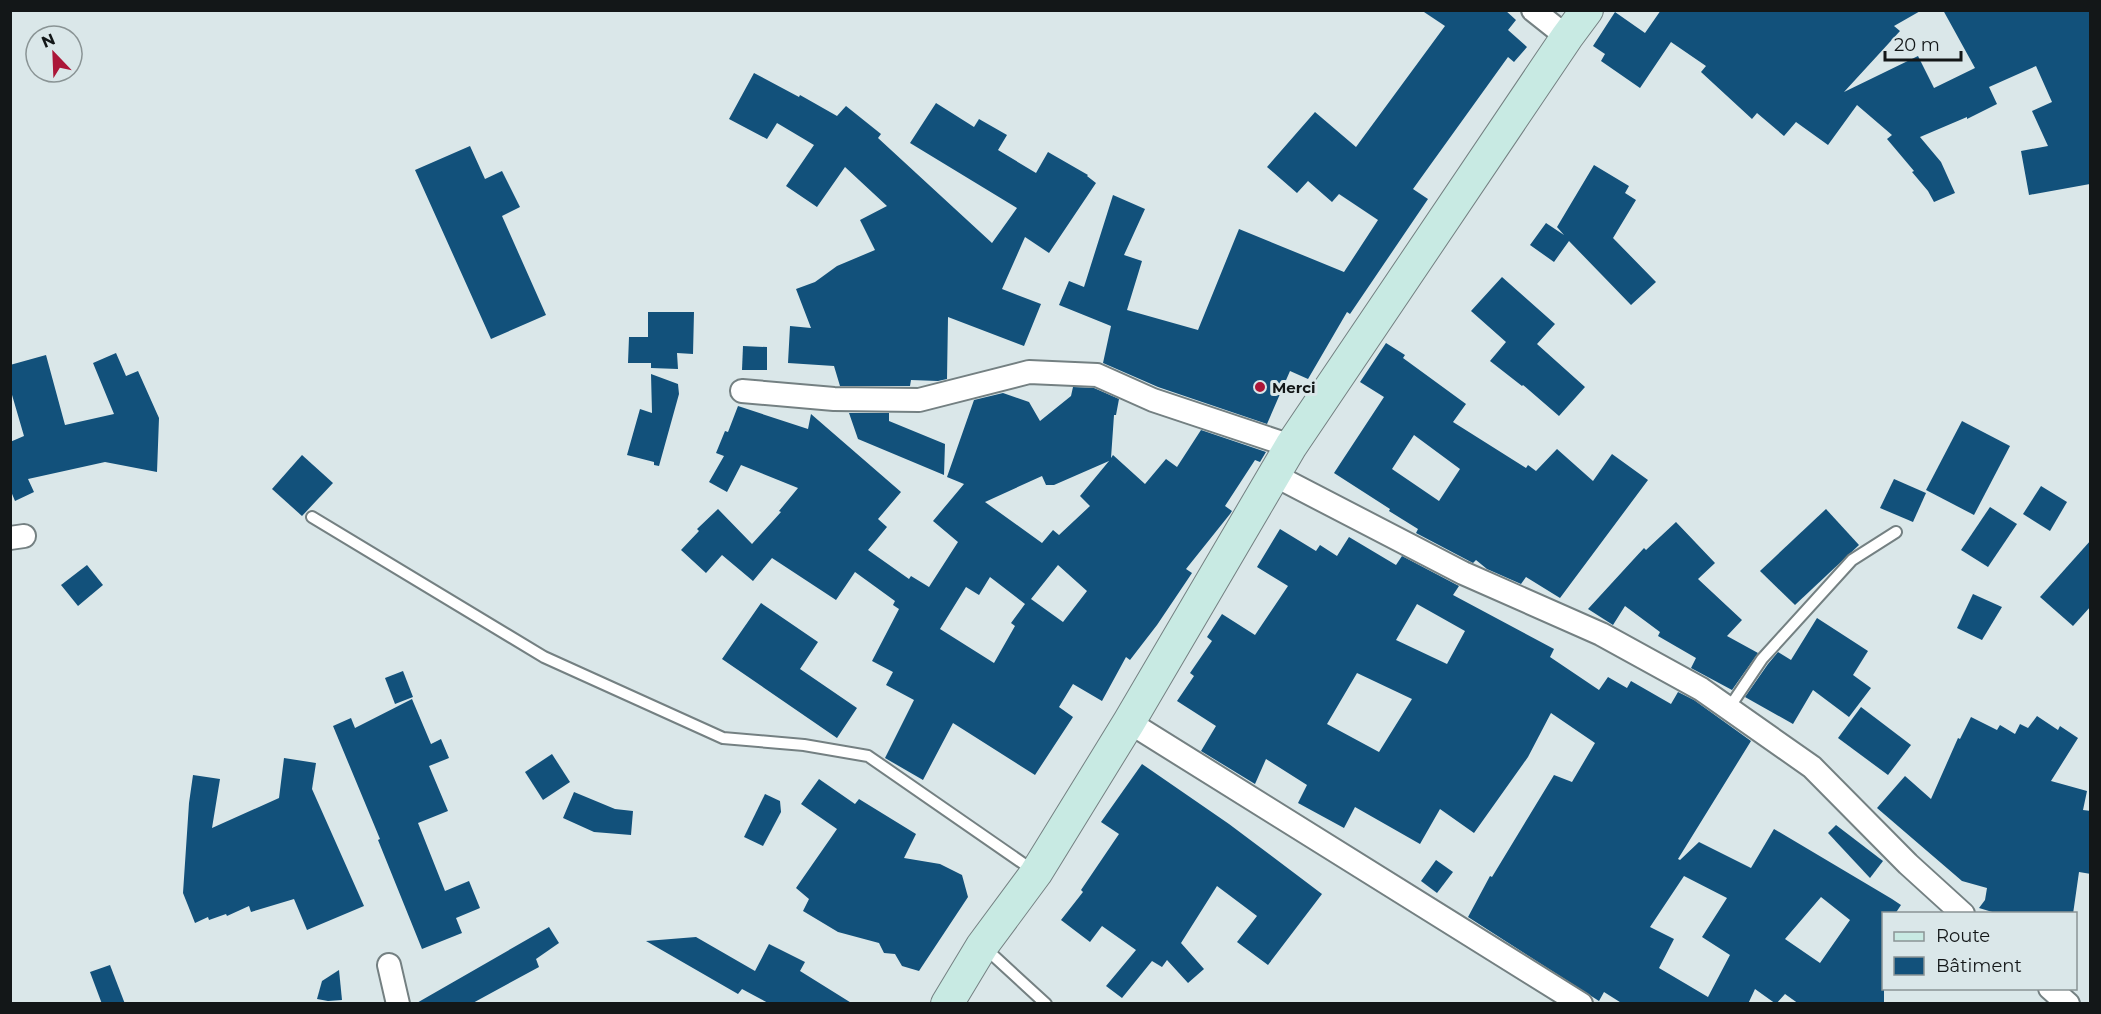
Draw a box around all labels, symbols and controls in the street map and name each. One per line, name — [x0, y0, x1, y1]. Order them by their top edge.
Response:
north arrow — [24, 24, 84, 84]
scale bar — [1885, 24, 1962, 62]
text: N — [39, 29, 58, 52]
text: 20 m — [1894, 34, 1940, 56]
place label: Merci — [1272, 378, 1315, 397]
marker: Merci — [1253, 380, 1267, 394]
legend — [1882, 912, 2077, 990]
text: Route — [1936, 925, 1990, 947]
text: Bâtiment — [1936, 955, 2022, 977]

